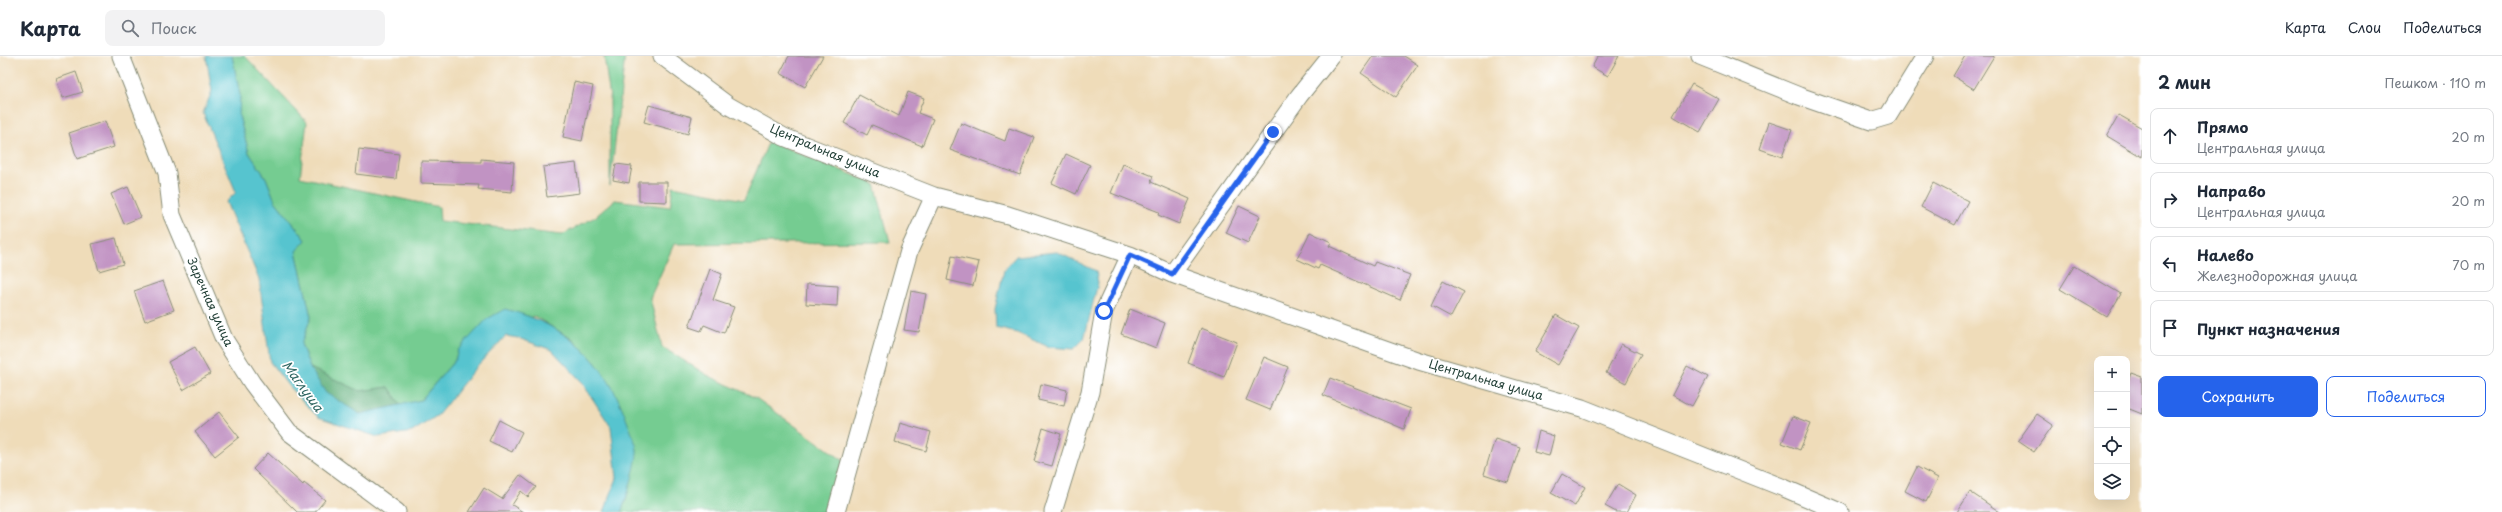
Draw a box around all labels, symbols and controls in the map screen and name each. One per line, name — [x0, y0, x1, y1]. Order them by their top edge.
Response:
search box — [105, 10, 385, 46]
text: Карта — [20, 14, 81, 42]
text: Поиск — [151, 16, 196, 39]
icon: search — [119, 17, 141, 39]
text: Карта — [2285, 17, 2326, 38]
text: Слои — [2348, 17, 2381, 38]
text: Поделиться — [2403, 17, 2482, 38]
text: 2 мин — [2158, 69, 2211, 95]
text: Пешком · 110 m — [2384, 73, 2486, 92]
text: Прямо — [2197, 115, 2248, 138]
street label: Центральная улица — [767, 119, 884, 182]
route end — [1264, 123, 1282, 141]
icon: ahead — [2159, 125, 2181, 147]
text: 20 m — [2451, 127, 2485, 146]
text: Центральная улица — [2197, 138, 2325, 157]
text: Направо — [2197, 179, 2266, 202]
icon: right — [2159, 189, 2181, 211]
text: 20 m — [2451, 191, 2485, 210]
text: Центральная улица — [2197, 202, 2325, 221]
text: Налево — [2197, 243, 2254, 266]
icon: left — [2159, 253, 2181, 275]
street label: Заречная улица — [183, 254, 239, 349]
text: 70 m — [2452, 255, 2485, 274]
text: Железнодорожная улица — [2197, 266, 2357, 285]
route start — [1095, 302, 1113, 320]
icon: arrive — [2159, 317, 2181, 339]
text: Пункт назначения — [2197, 317, 2340, 340]
street label: Центральная улица — [1427, 354, 1546, 404]
water label: Маглуша — [278, 356, 329, 416]
map controls — [2094, 356, 2130, 500]
button: + — [2094, 356, 2130, 392]
button: Сохранить — [2158, 376, 2318, 417]
button: Поделиться — [2326, 376, 2486, 417]
button: − — [2094, 392, 2130, 428]
button: locate — [2094, 428, 2130, 464]
button: layers — [2094, 464, 2130, 500]

